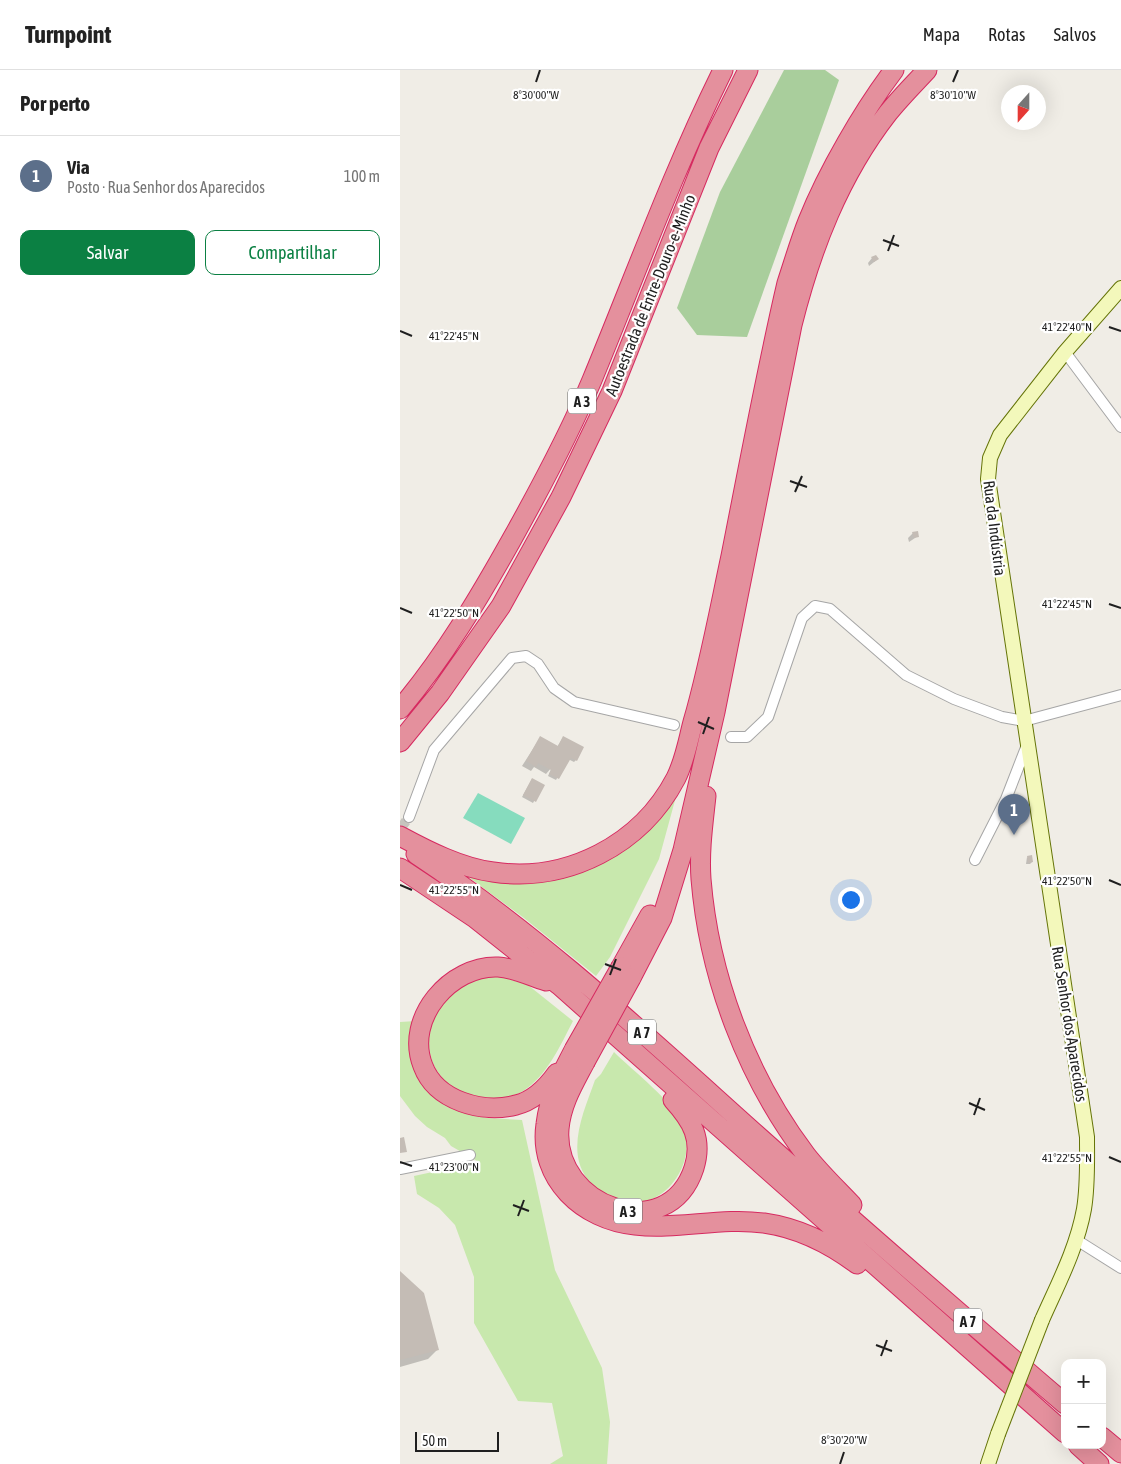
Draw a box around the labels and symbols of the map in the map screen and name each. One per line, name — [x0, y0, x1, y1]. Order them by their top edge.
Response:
north arrow — [1001, 85, 1046, 130]
text: 8°30'00"W — [513, 88, 559, 102]
text: 8°30'10"W — [930, 88, 976, 102]
street label: Autoestrada de Entre-Douro-e-Minho — [601, 192, 699, 398]
text: 41°22'40"N — [1042, 320, 1092, 334]
text: 41°22'45"N — [429, 329, 479, 343]
road number: A 3 — [568, 388, 596, 414]
street label: Rua da Indústria — [980, 479, 1010, 577]
text: 41°22'45"N — [1042, 597, 1092, 611]
text: 41°22'50"N — [429, 606, 479, 620]
pin: 1 — [998, 794, 1030, 835]
text: 41°22'50"N — [1042, 874, 1092, 888]
text: 41°22'55"N — [429, 883, 479, 897]
your location — [838, 887, 864, 913]
street label: Rua Senhor dos Aparecidos — [1048, 945, 1091, 1104]
road number: A 7 — [628, 1020, 656, 1044]
text: 41°22'55"N — [1042, 1151, 1092, 1165]
text: 41°23'00"N — [429, 1160, 479, 1174]
road number: A 3 — [614, 1198, 642, 1224]
road number: A 7 — [954, 1308, 982, 1334]
scale bar — [415, 1429, 499, 1452]
text: 8°30'20"W — [821, 1433, 867, 1447]

